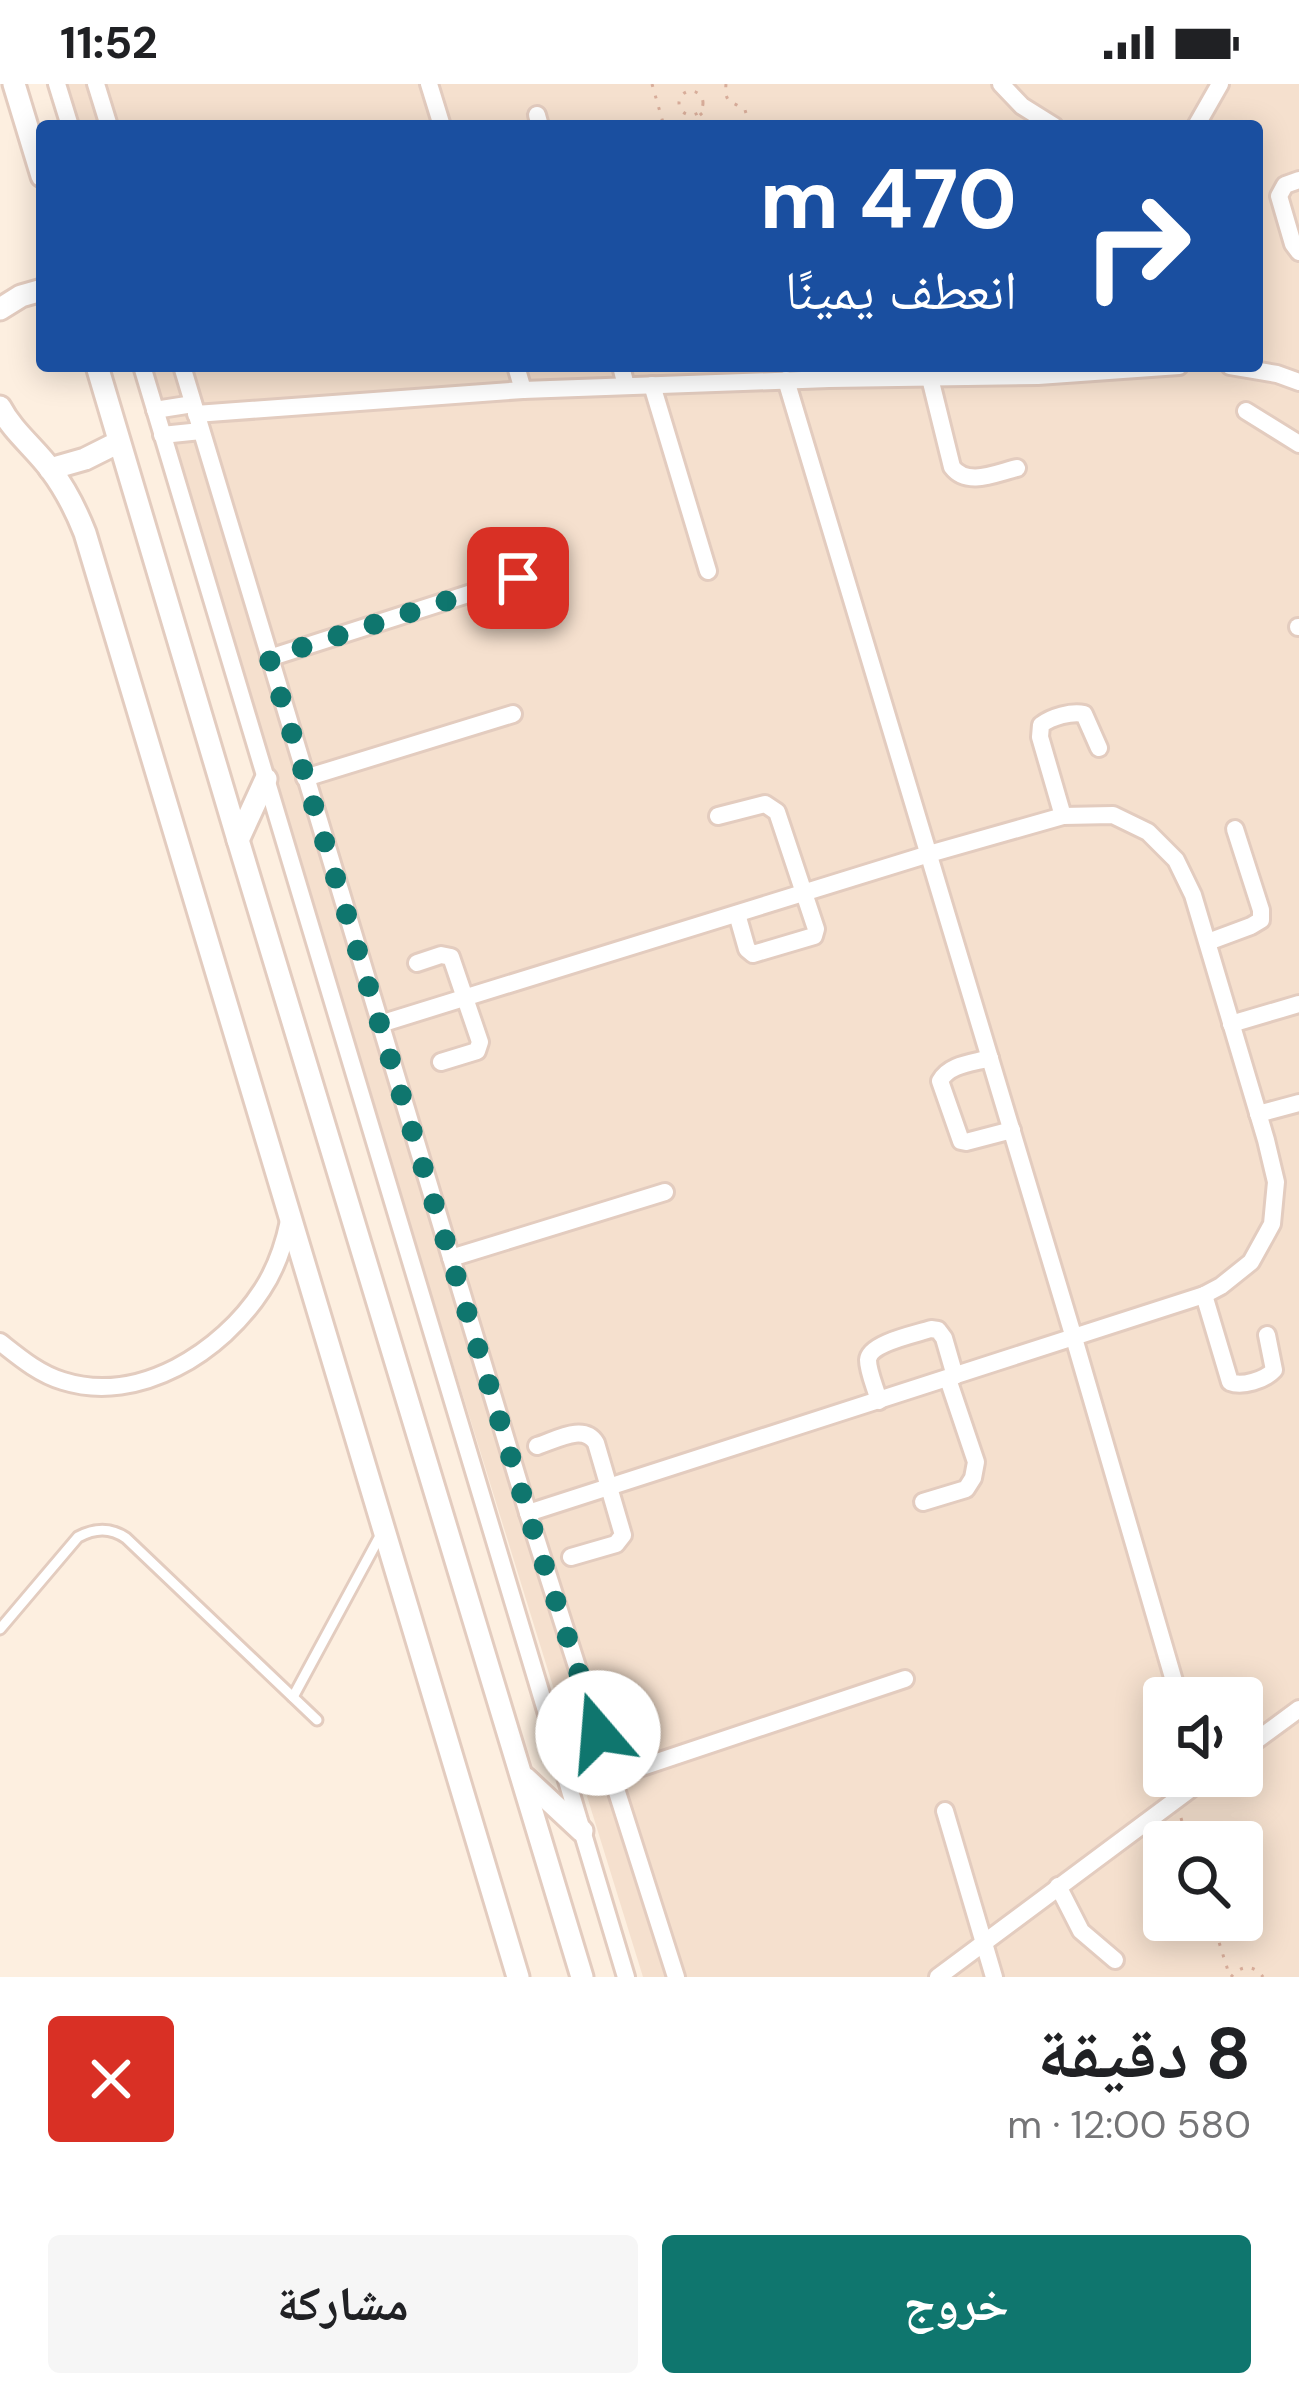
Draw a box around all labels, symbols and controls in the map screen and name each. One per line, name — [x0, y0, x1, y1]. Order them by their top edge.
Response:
text: 11:52 — [60, 13, 158, 72]
text: 470 m — [760, 145, 1017, 254]
icon: right — [1059, 168, 1215, 324]
text: انعطف يمينًا — [785, 255, 1017, 326]
pin — [467, 527, 569, 629]
icon: arrive — [485, 545, 551, 611]
position arrow — [535, 1670, 661, 1796]
map controls — [1143, 1677, 1263, 1941]
button: sound — [1143, 1677, 1263, 1797]
button: search — [1143, 1821, 1263, 1941]
text: 8 دقيقة — [1037, 2007, 1251, 2100]
button: close — [48, 2016, 174, 2142]
text: 580 m · 12:00 — [1007, 2099, 1251, 2150]
button: مشاركة — [48, 2235, 638, 2373]
button: خروج — [662, 2235, 1251, 2373]

